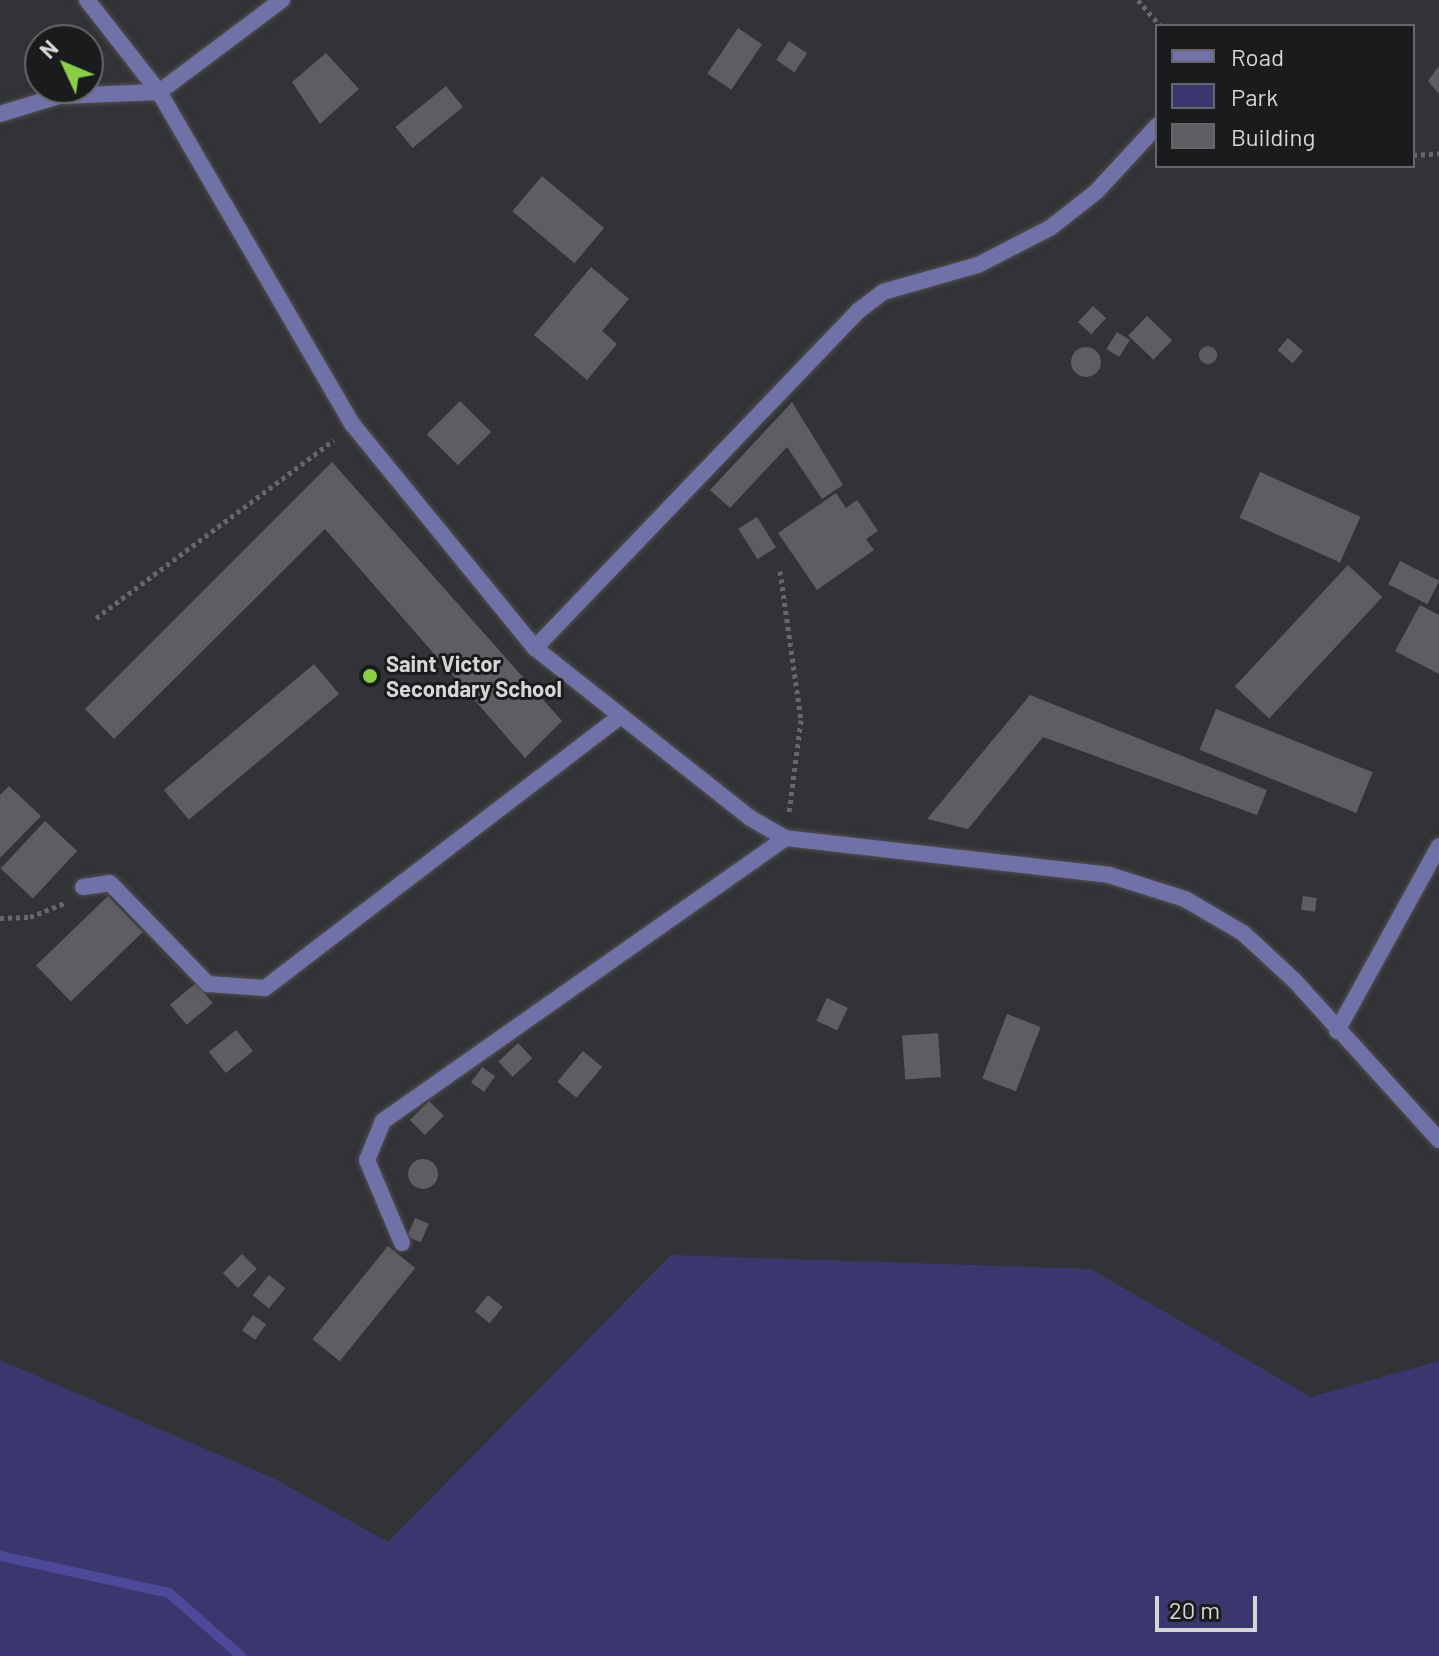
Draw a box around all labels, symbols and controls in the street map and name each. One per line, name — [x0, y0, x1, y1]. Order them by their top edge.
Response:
north arrow — [24, 24, 104, 104]
legend — [1155, 24, 1415, 168]
text: N — [34, 34, 63, 63]
text: Road — [1231, 42, 1284, 71]
text: Park — [1231, 82, 1278, 111]
text: Building — [1231, 122, 1315, 151]
place label: Saint Victor Secondary School — [386, 650, 562, 702]
marker: Saint Victor Secondary School — [361, 667, 379, 685]
scale bar — [1159, 1580, 1261, 1630]
text: 20 m — [1169, 1595, 1220, 1624]

